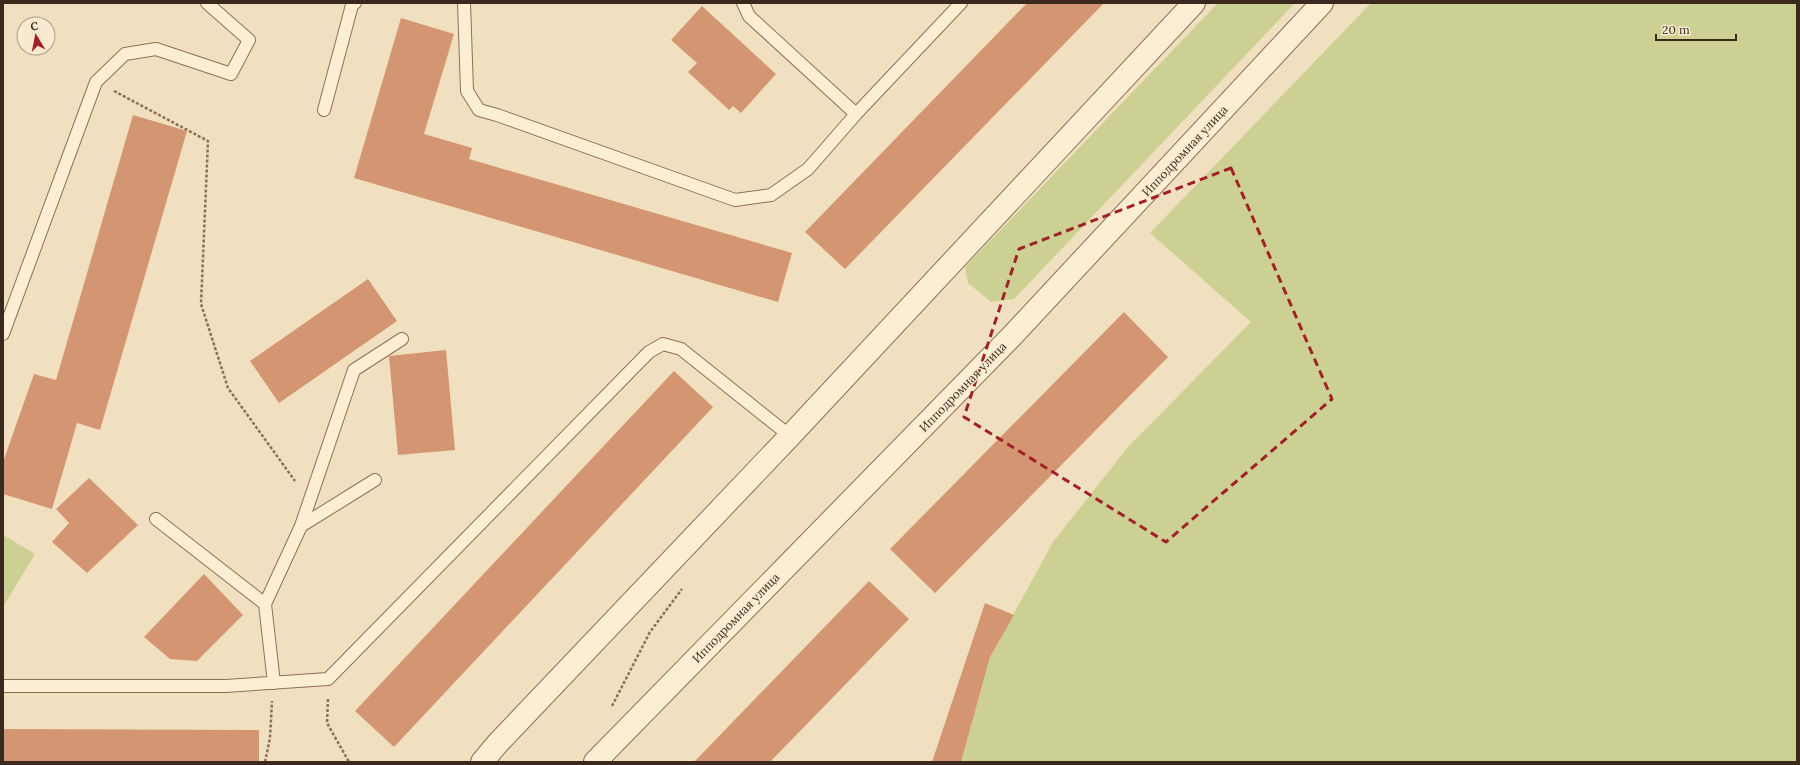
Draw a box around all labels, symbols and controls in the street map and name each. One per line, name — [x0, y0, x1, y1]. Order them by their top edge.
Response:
north arrow — [16, 16, 56, 56]
scale bar — [1656, 16, 1736, 42]
text: С — [29, 19, 40, 34]
text: 20 m — [1662, 22, 1690, 37]
street label: Ипподромная улица — [1139, 102, 1231, 199]
street label: Ипподромная улица — [916, 339, 1009, 435]
street label: Ипподромная улица — [689, 570, 782, 666]

